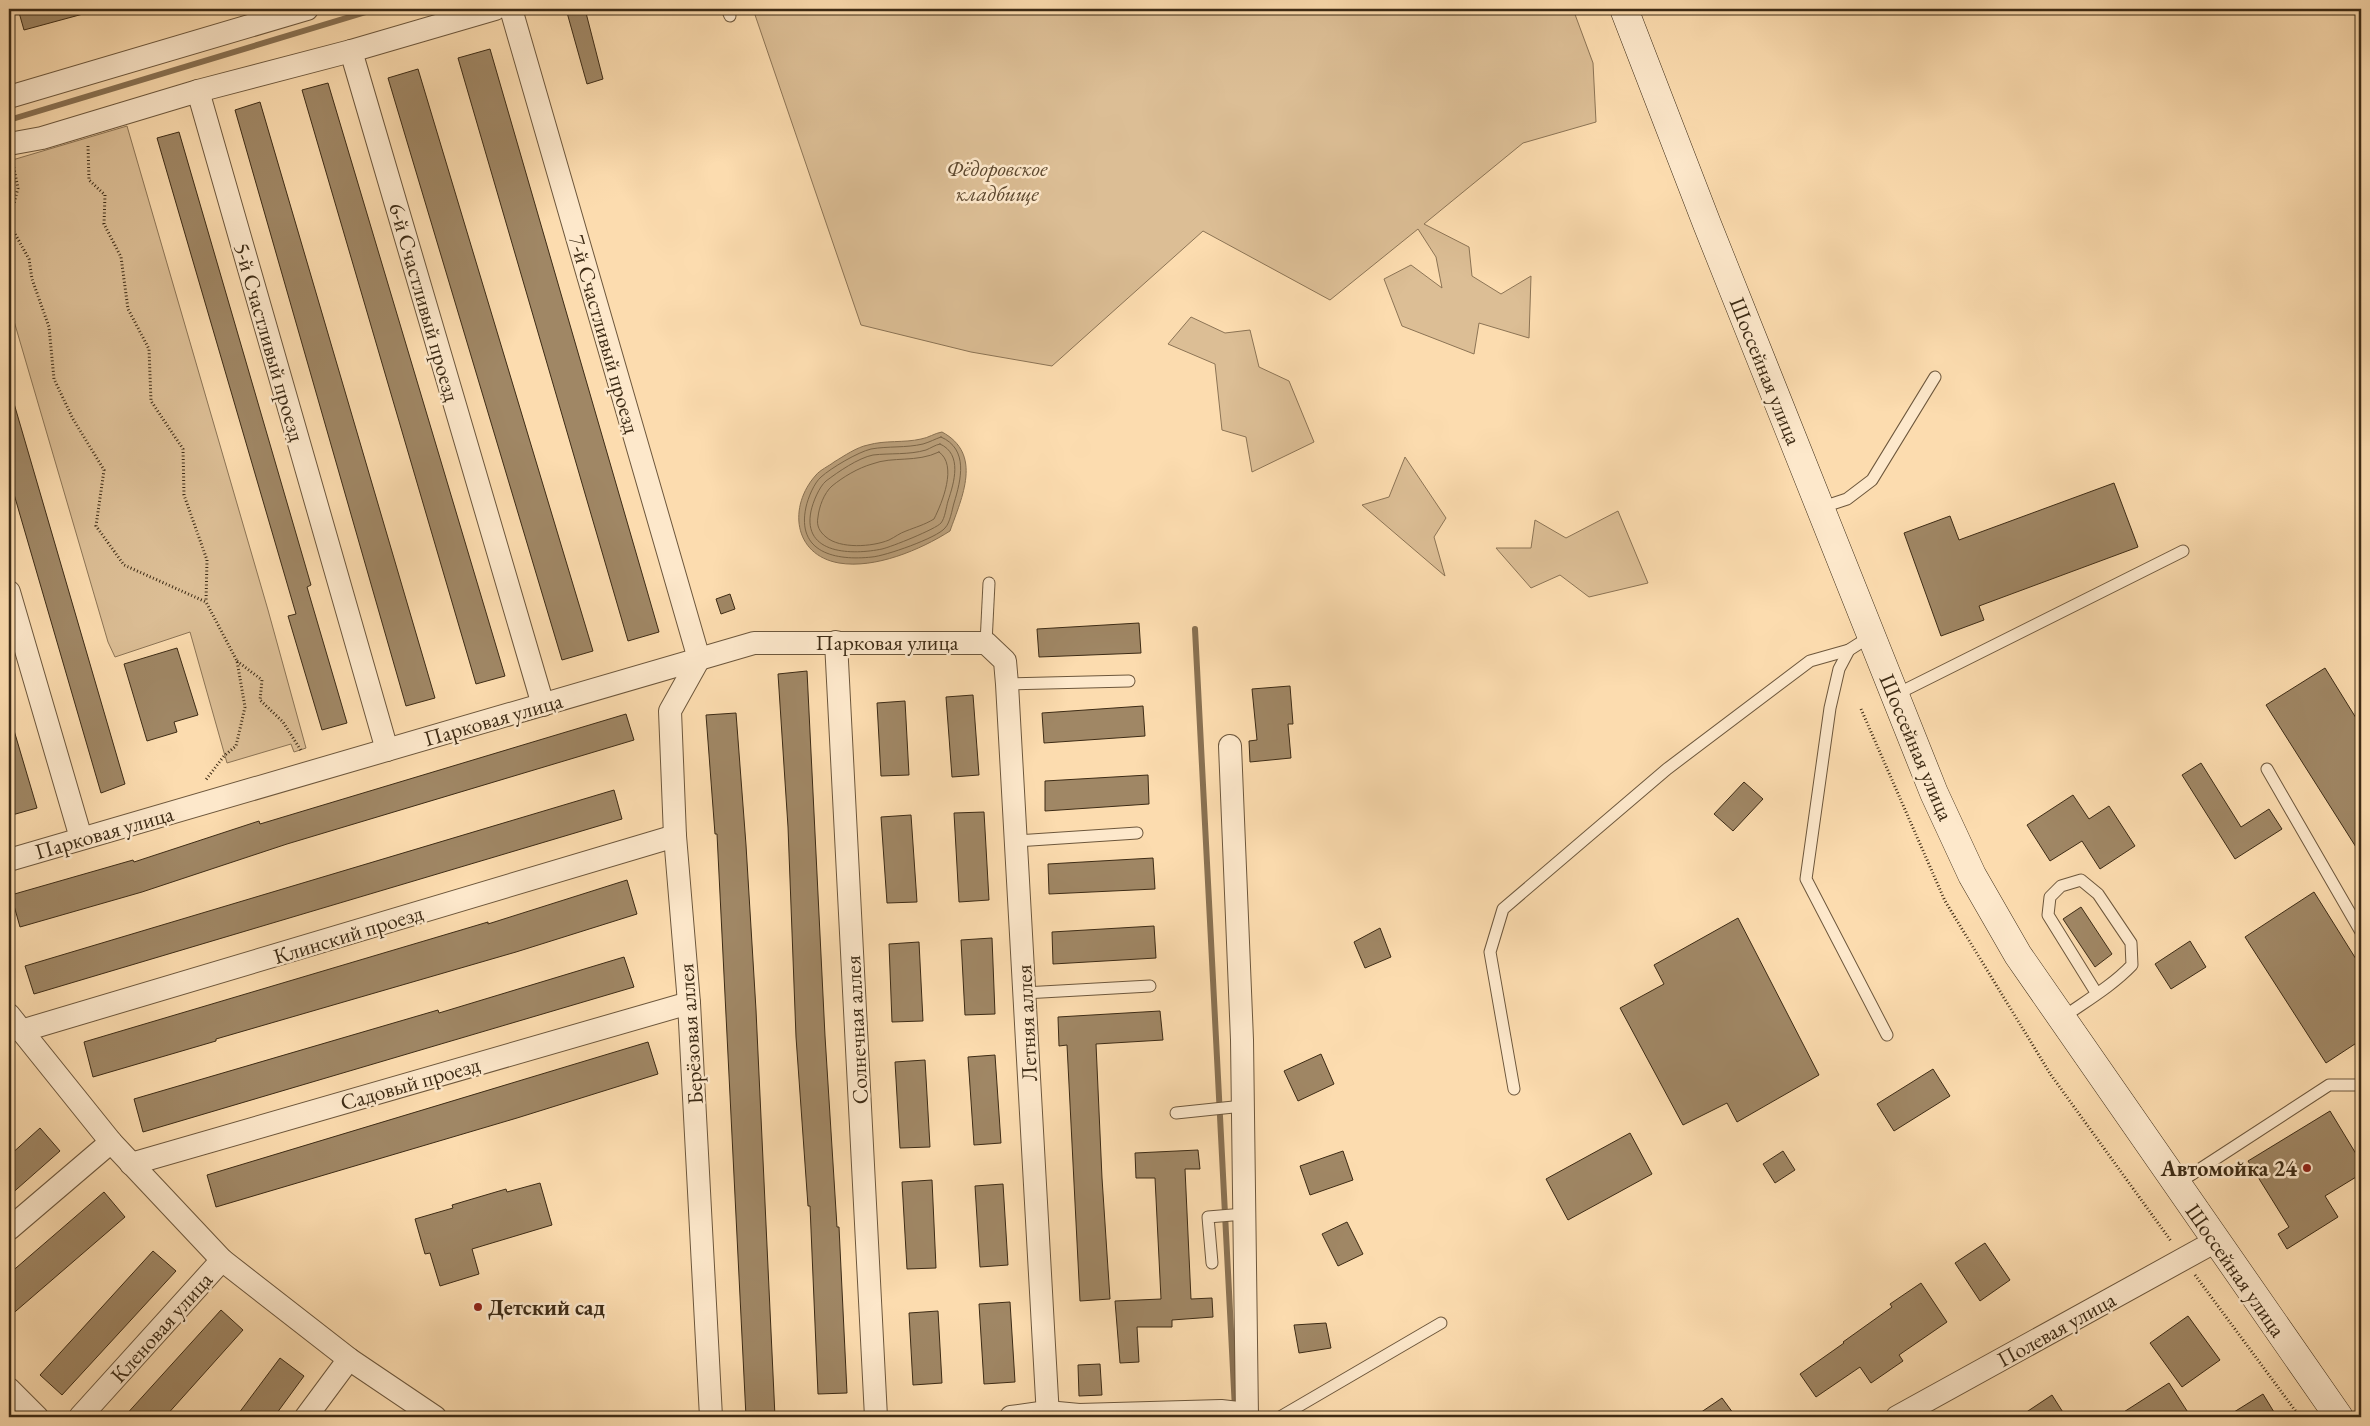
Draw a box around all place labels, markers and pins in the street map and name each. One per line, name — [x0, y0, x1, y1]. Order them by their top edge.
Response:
place label: Автомойка 24 — [2160, 1154, 2297, 1183]
marker: Автомойка 24 — [2301, 1162, 2313, 1174]
place label: Детский сад — [488, 1293, 605, 1322]
marker: Детский сад — [472, 1301, 484, 1313]

